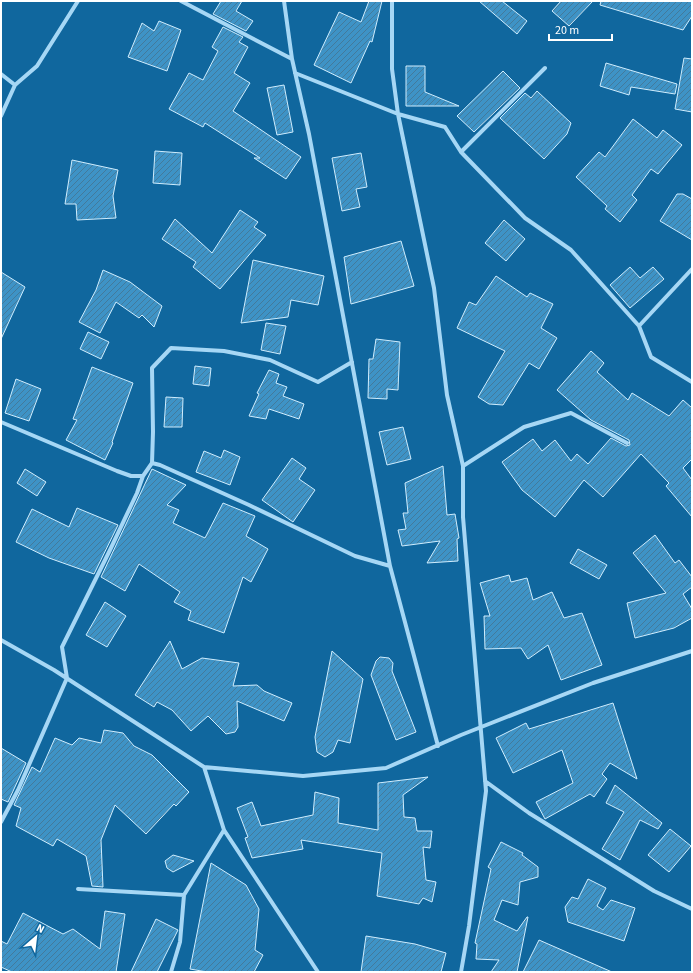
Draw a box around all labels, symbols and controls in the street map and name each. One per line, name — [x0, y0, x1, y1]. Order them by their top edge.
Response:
scale bar — [549, 16, 612, 42]
text: 20 m — [555, 22, 579, 39]
north arrow — [16, 917, 56, 957]
text: N — [34, 920, 47, 937]

